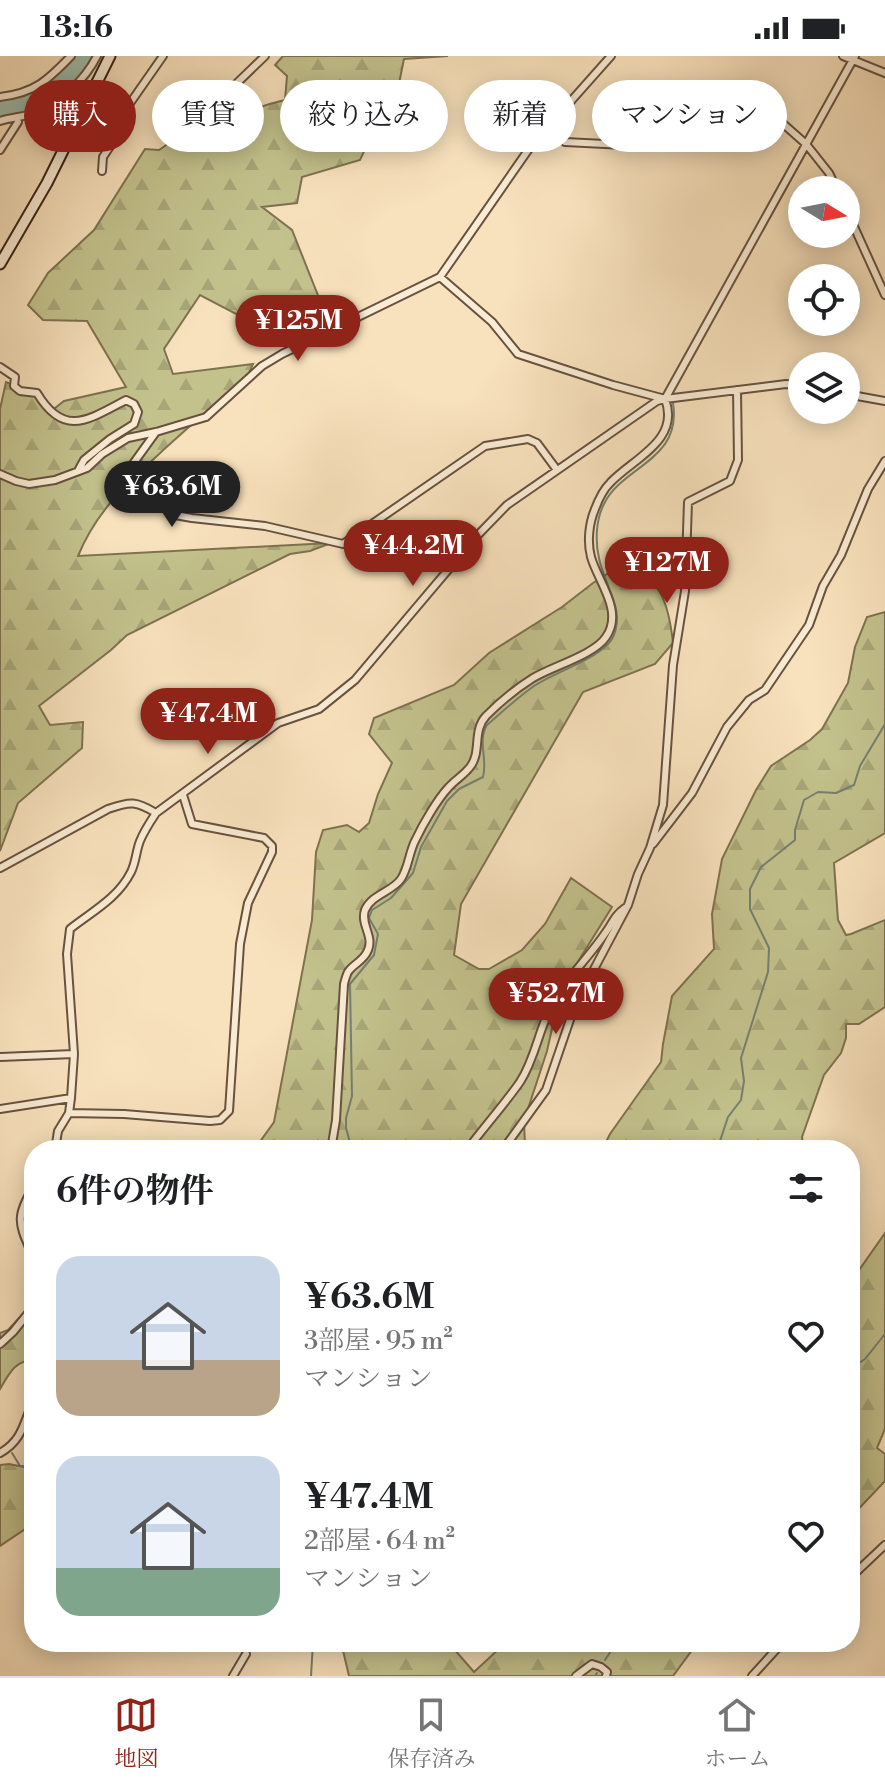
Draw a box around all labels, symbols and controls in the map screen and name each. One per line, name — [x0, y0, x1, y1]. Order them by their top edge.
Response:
text: 13:16 — [40, 9, 113, 47]
chip: 購入 — [24, 80, 136, 152]
chip: 賃貸 — [152, 80, 264, 152]
chip: 絞り込み — [280, 80, 448, 152]
chip: 新着 — [464, 80, 576, 152]
chip: マンション — [592, 80, 787, 152]
north arrow — [788, 176, 860, 248]
map controls — [788, 176, 860, 424]
button: locate — [788, 264, 860, 336]
pin: ¥125M — [242, 295, 354, 363]
text: ¥125M — [253, 305, 343, 337]
button: layers — [788, 352, 860, 424]
pin: ¥63.6M — [107, 461, 237, 529]
text: ¥63.6M — [122, 471, 222, 503]
pin: ¥44.2M — [348, 520, 478, 588]
text: ¥44.2M — [362, 530, 464, 562]
pin: ¥127M — [611, 537, 723, 605]
text: ¥127M — [623, 547, 711, 579]
pin: ¥47.4M — [143, 688, 273, 756]
text: ¥47.4M — [159, 698, 257, 730]
pin: ¥52.7M — [491, 968, 621, 1036]
text: ¥52.7M — [507, 978, 605, 1010]
icon: filters — [784, 1166, 828, 1210]
text: 6件の物件 — [56, 1171, 213, 1213]
text: ¥63.6M — [304, 1277, 434, 1319]
icon: home — [120, 1288, 216, 1384]
icon: heart — [784, 1314, 828, 1358]
text: 3部屋 · 95 m² — [304, 1325, 453, 1357]
text: マンション — [304, 1363, 433, 1395]
text: ¥47.4M — [304, 1477, 433, 1519]
icon: home — [120, 1488, 216, 1584]
icon: heart — [784, 1514, 828, 1558]
text: 2部屋 · 64 m² — [304, 1525, 455, 1557]
text: マンション — [304, 1563, 433, 1595]
tab: 地図 — [114, 1693, 159, 1773]
tab: 保存済み — [387, 1693, 476, 1773]
tab: ホーム — [704, 1693, 771, 1773]

